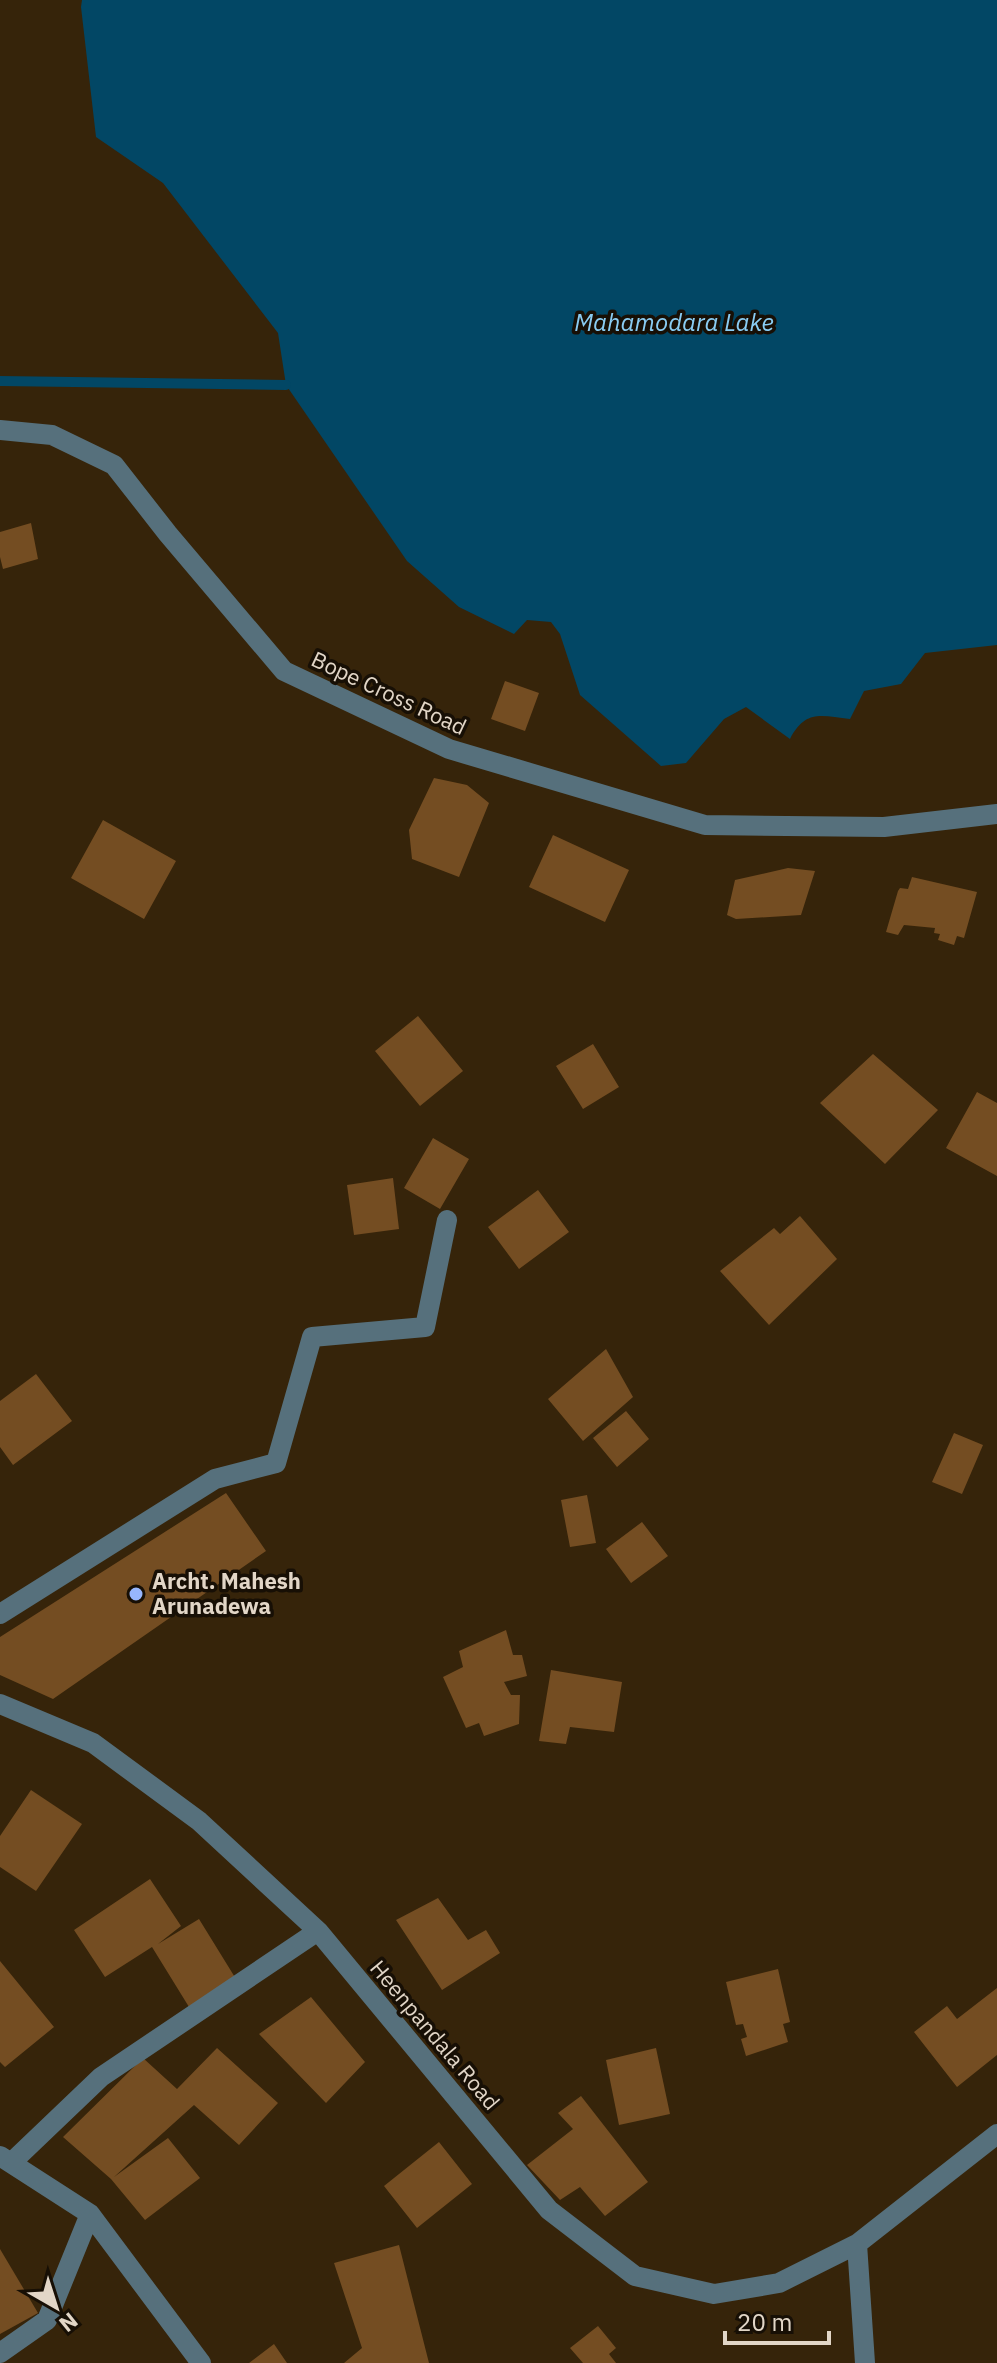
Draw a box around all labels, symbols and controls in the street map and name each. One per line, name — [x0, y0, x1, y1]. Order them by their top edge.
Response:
water label: Mahamodara Lake — [574, 306, 774, 338]
street label: Bope Cross Road — [307, 644, 471, 741]
place label: Archt. Mahesh Arunadewa — [152, 1566, 301, 1620]
marker: Archt. Mahesh Arunadewa — [127, 1585, 145, 1603]
street label: Heenpandala Road — [364, 1954, 507, 2116]
north arrow — [16, 2267, 96, 2347]
scale bar — [725, 2295, 829, 2345]
text: 20 m — [737, 2306, 792, 2338]
text: N — [54, 2307, 84, 2339]

